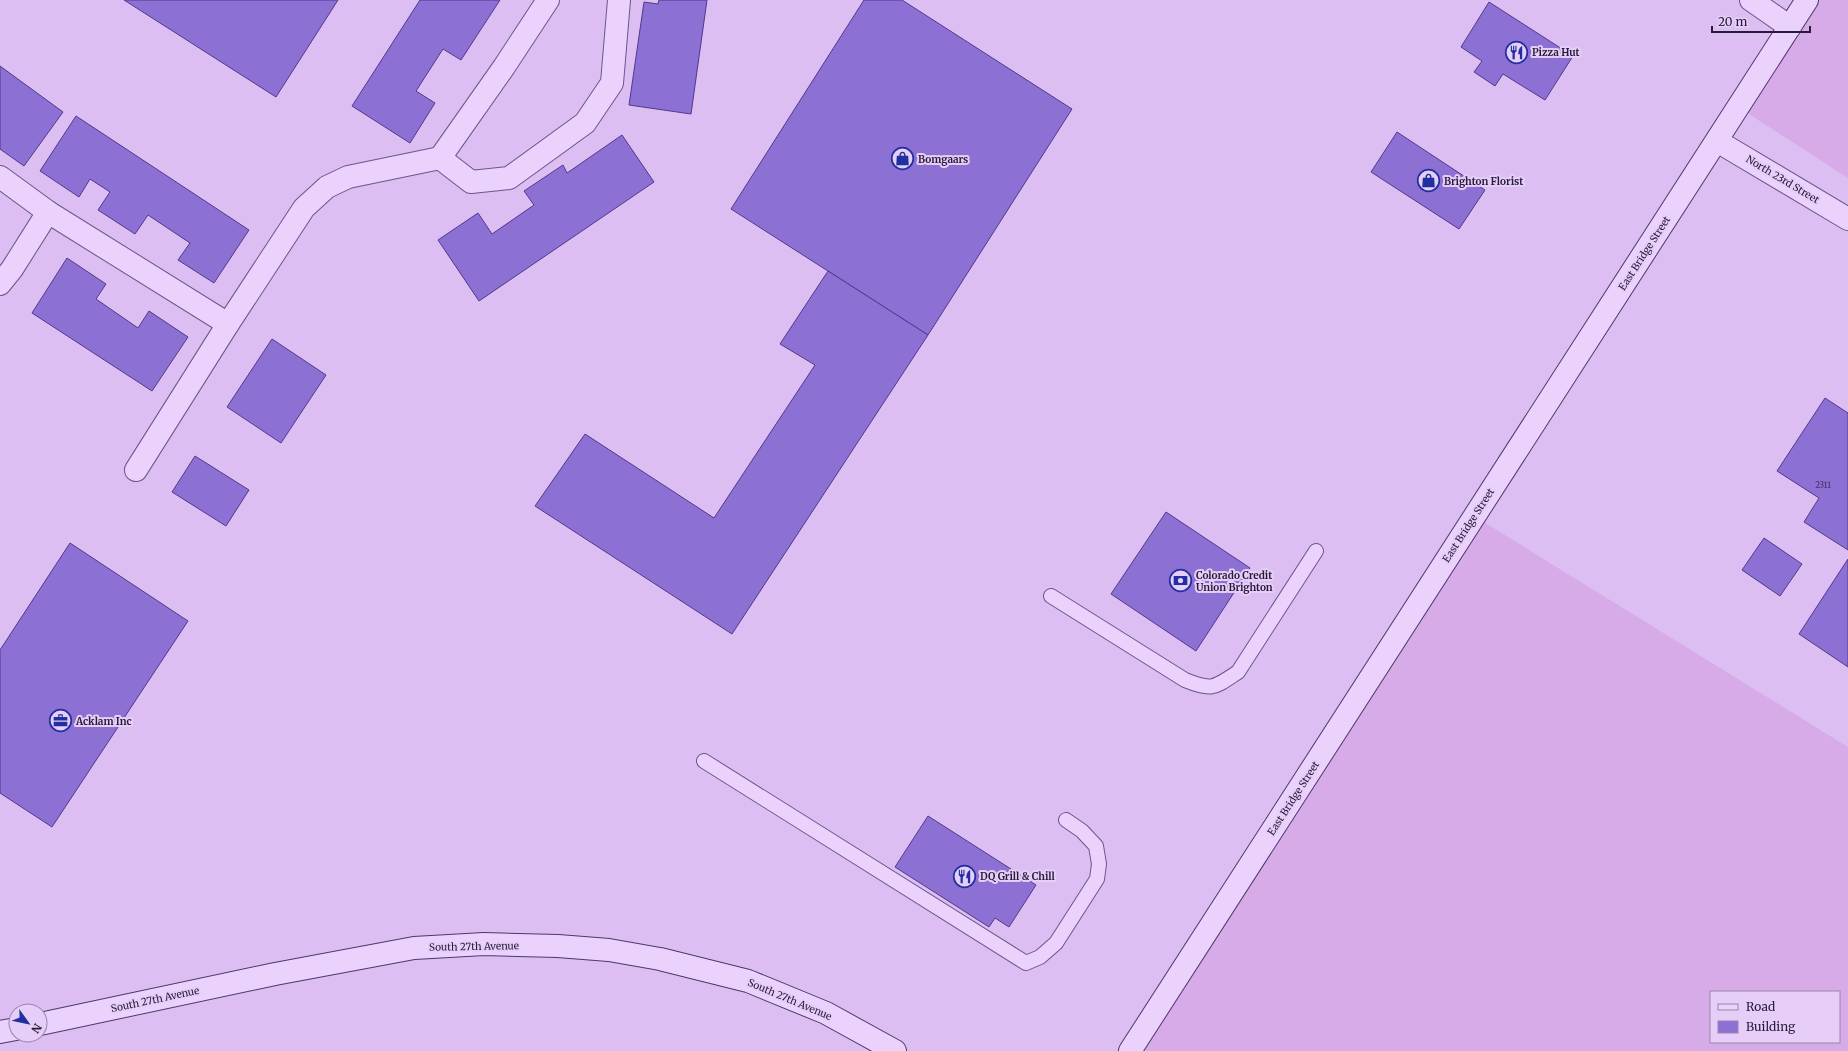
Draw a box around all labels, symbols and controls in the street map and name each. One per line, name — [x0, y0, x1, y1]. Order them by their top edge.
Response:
scale bar — [1712, 8, 1810, 34]
text: 20 m — [1718, 14, 1747, 29]
restaurant icon: Pizza Hut — [1504, 39, 1530, 65]
place label: Pizza Hut — [1532, 46, 1580, 59]
shop icon: Bomgaars — [889, 146, 915, 172]
street label: North 23rd Street — [1744, 152, 1822, 206]
place label: Bomgaars — [918, 153, 968, 166]
shop icon: Brighton Florist — [1415, 168, 1441, 194]
place label: Brighton Florist — [1444, 175, 1523, 188]
street label: East Bridge Street — [1616, 214, 1673, 293]
house number: 2311 — [1815, 480, 1831, 490]
street label: East Bridge Street — [1440, 486, 1497, 565]
bank icon: Colorado Credit Union Brighton — [1168, 568, 1194, 594]
place label: Colorado Credit Union Brighton — [1196, 569, 1273, 594]
office icon: Acklam Inc — [48, 708, 74, 734]
place label: Acklam Inc — [75, 715, 132, 728]
street label: East Bridge Street — [1265, 759, 1322, 838]
restaurant icon: DQ Grill & Chill — [952, 863, 978, 889]
place label: DQ Grill & Chill — [980, 870, 1056, 883]
street label: South 27th Avenue — [429, 939, 519, 954]
street label: South 27th Avenue — [746, 976, 834, 1023]
street label: South 27th Avenue — [110, 984, 200, 1015]
legend — [1710, 991, 1840, 1043]
text: Road — [1746, 999, 1775, 1014]
north arrow — [8, 1003, 48, 1043]
text: Building — [1746, 1019, 1796, 1034]
text: N — [28, 1021, 45, 1036]

